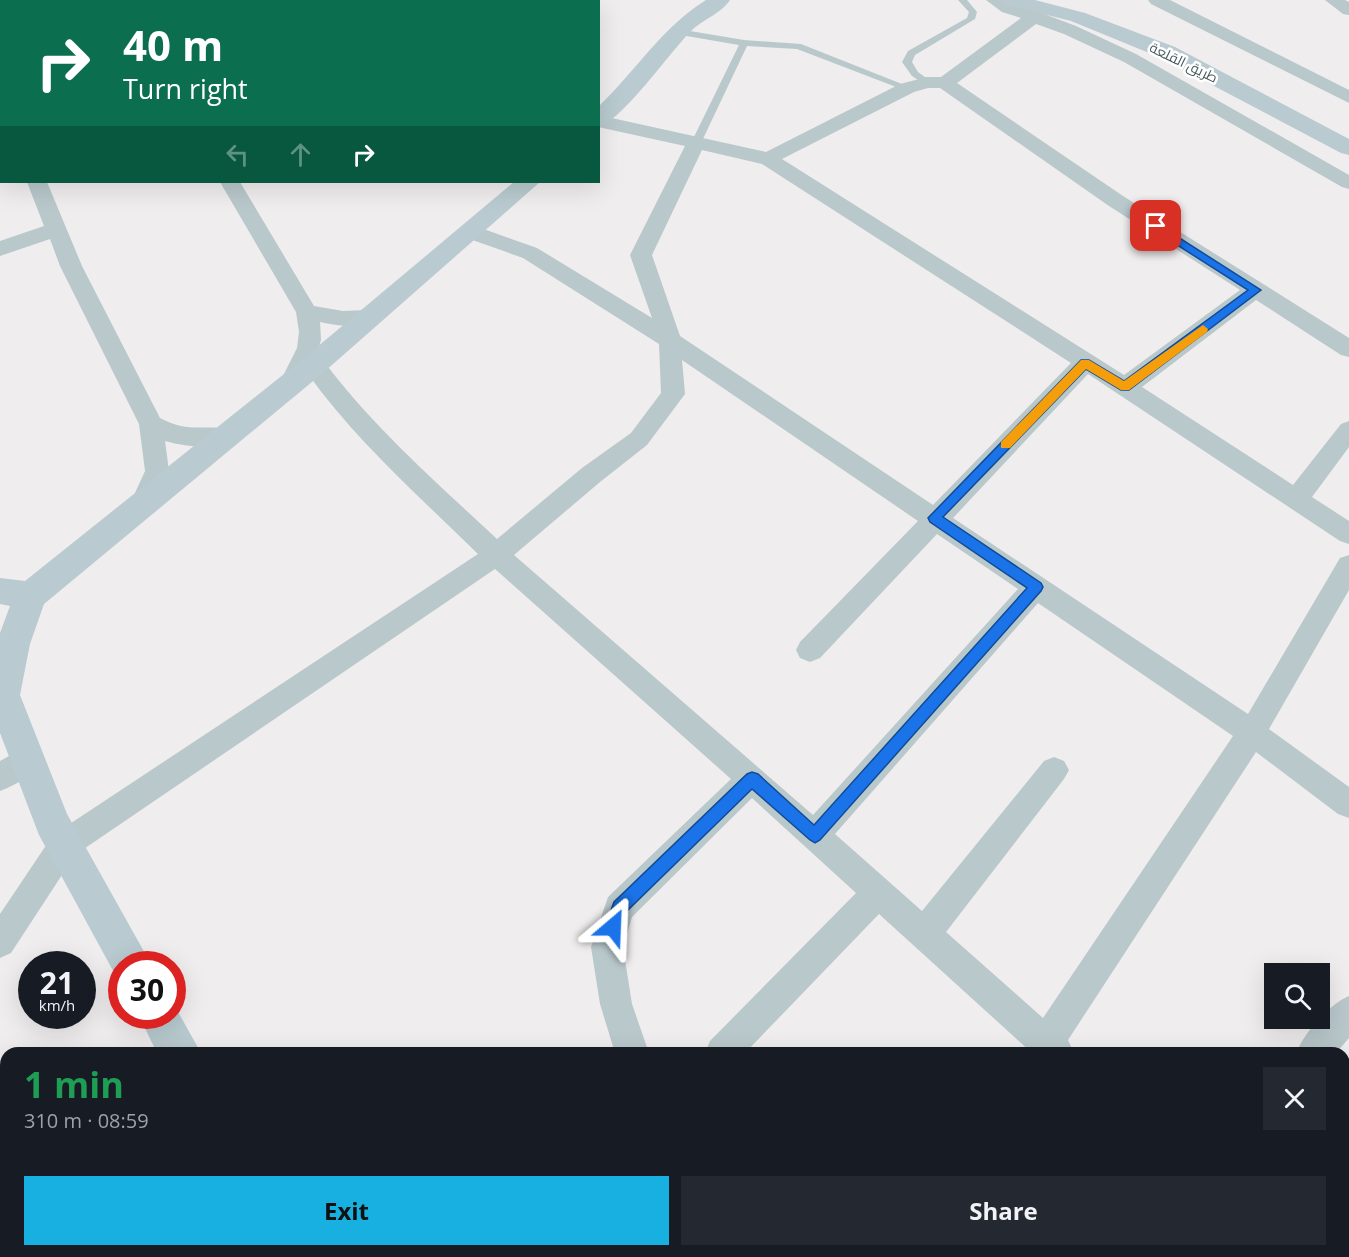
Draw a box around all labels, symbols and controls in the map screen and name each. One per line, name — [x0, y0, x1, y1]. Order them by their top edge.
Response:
text: 40 m — [123, 16, 223, 73]
icon: right — [24, 24, 102, 102]
street label: طريق القلعة — [1147, 37, 1221, 87]
text: Turn right — [123, 70, 248, 107]
icon: left — [221, 138, 254, 171]
icon: ahead — [284, 138, 317, 171]
icon: right — [347, 138, 380, 171]
pin — [1130, 200, 1181, 251]
icon: arrive — [1139, 209, 1172, 242]
position arrow — [581, 895, 645, 959]
speed limit sign: 30 — [108, 951, 186, 1029]
text: 21 — [40, 962, 74, 1003]
map controls — [1264, 963, 1330, 1029]
button: search — [1264, 963, 1330, 1029]
text: km/h — [39, 995, 75, 1015]
text: 1 min — [24, 1060, 124, 1109]
button: close — [1263, 1067, 1326, 1130]
text: 310 m · 08:59 — [24, 1107, 149, 1134]
button: Exit — [24, 1176, 669, 1245]
button: Share — [681, 1176, 1326, 1245]

